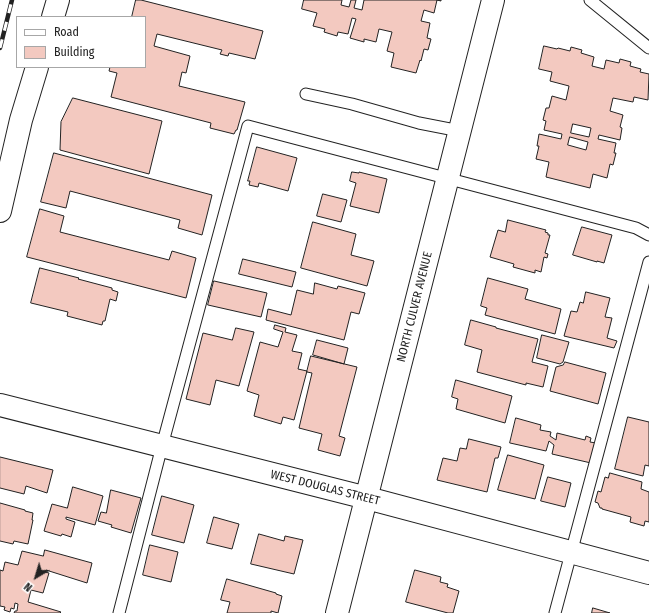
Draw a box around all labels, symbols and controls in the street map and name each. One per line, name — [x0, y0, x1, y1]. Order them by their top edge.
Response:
legend — [16, 16, 146, 68]
text: Road — [54, 25, 79, 39]
text: Building — [54, 45, 94, 59]
street label: NORTH CULVER AVENUE — [394, 250, 436, 364]
street label: WEST DOUGLAS STREET — [269, 467, 381, 509]
north arrow — [16, 557, 56, 597]
text: N — [22, 580, 35, 594]

